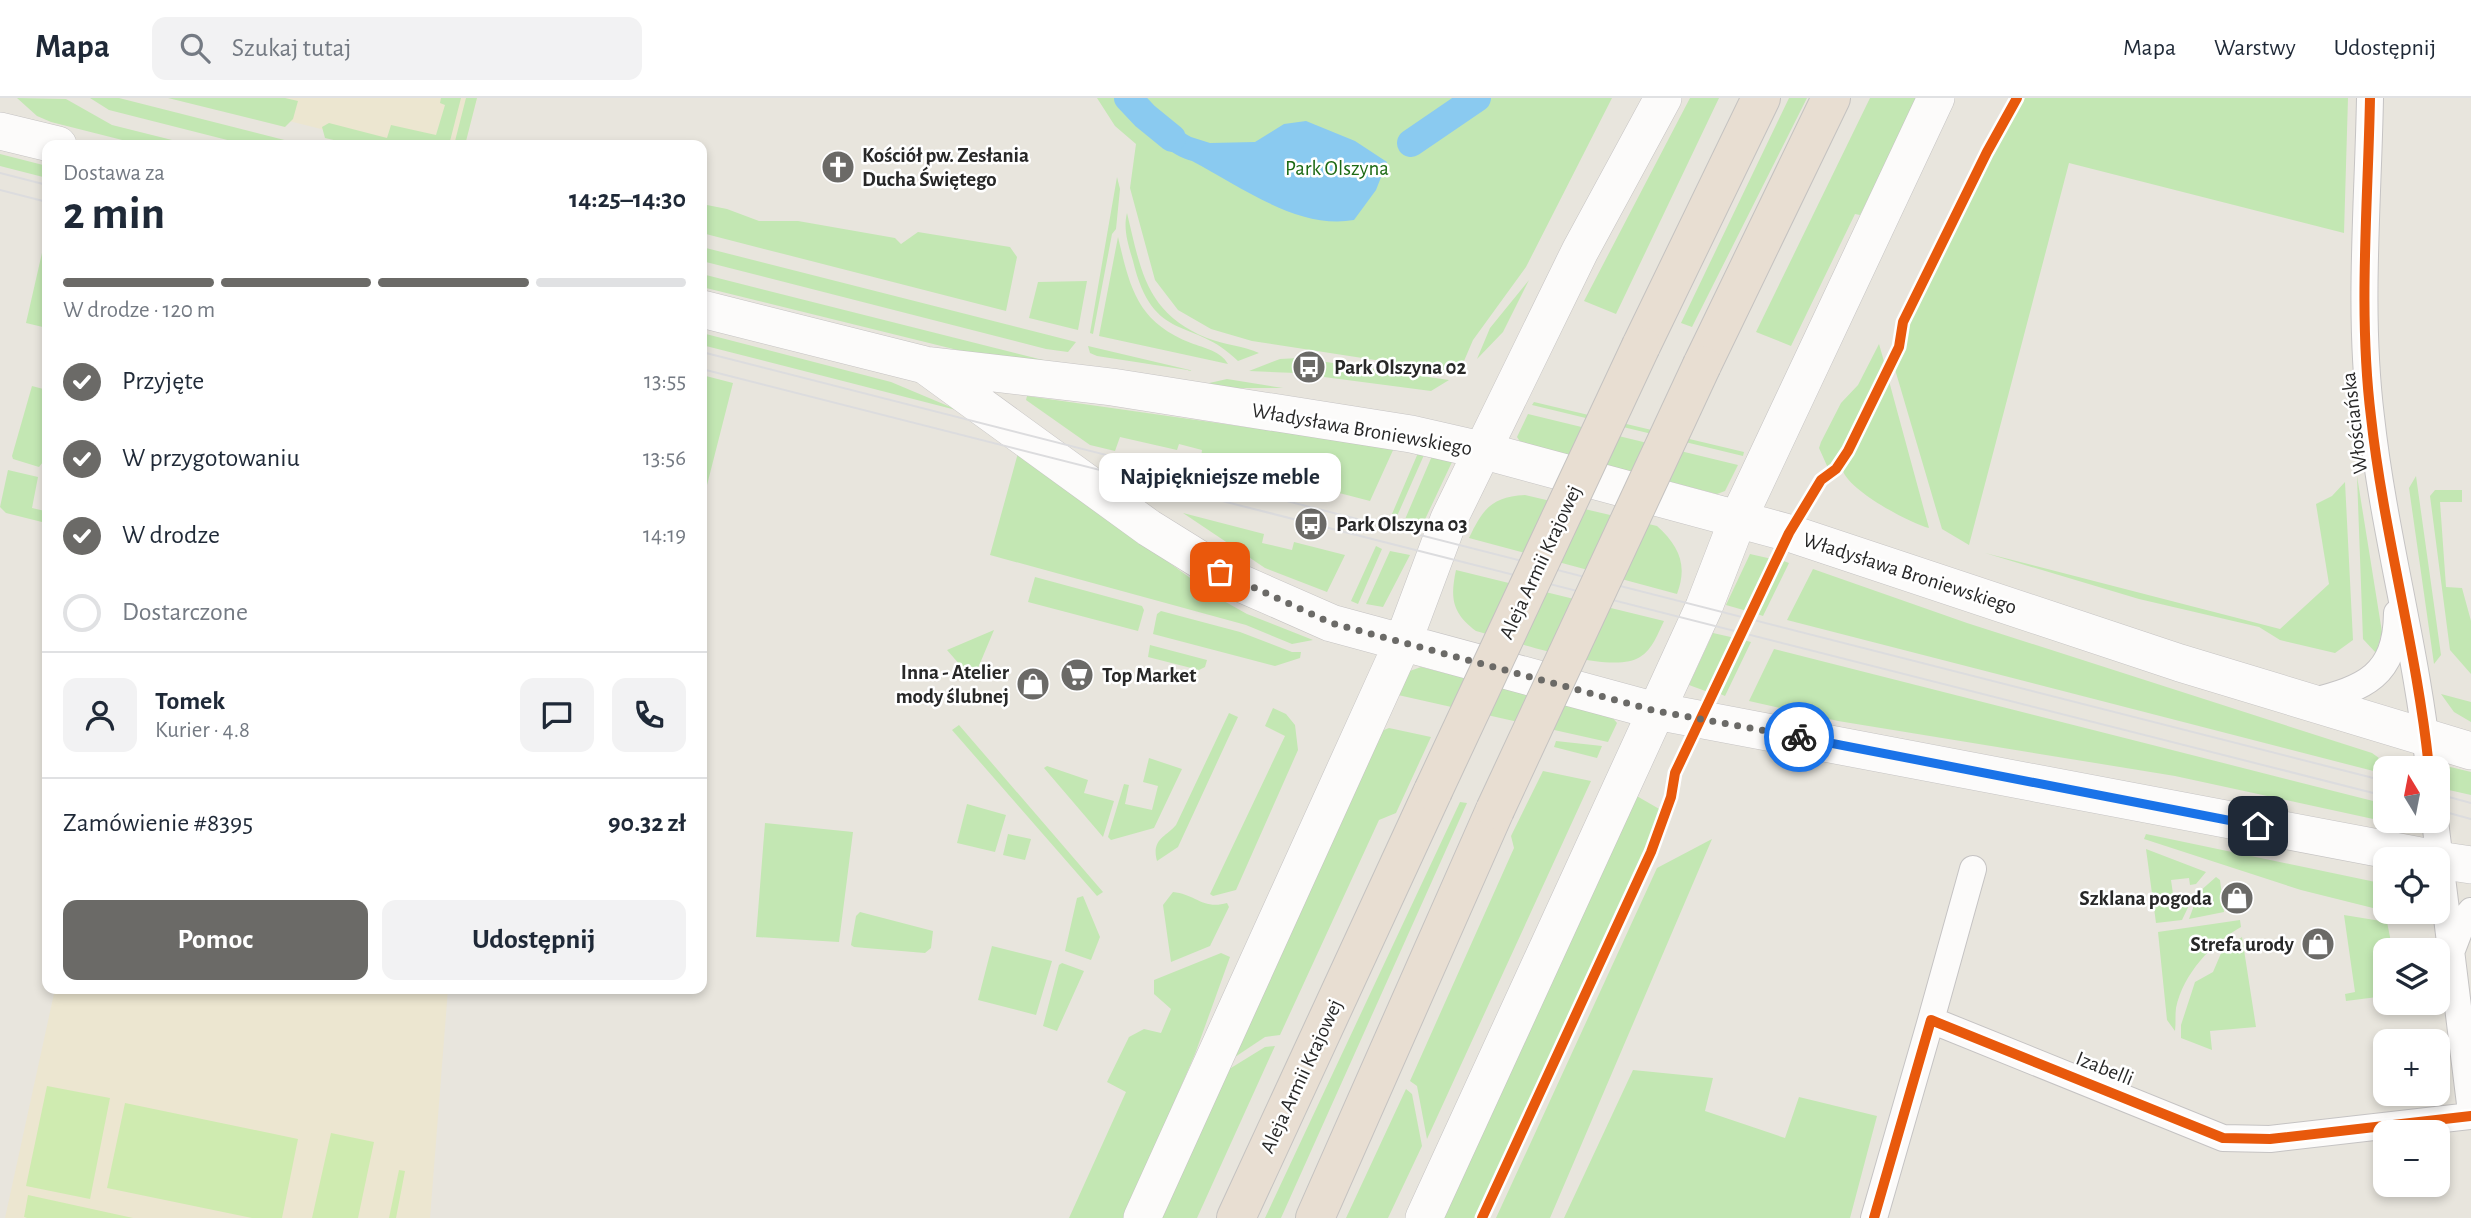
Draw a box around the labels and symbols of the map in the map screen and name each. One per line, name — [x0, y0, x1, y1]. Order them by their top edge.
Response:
place label: Kościół pw. Zesłania Ducha Świętego — [862, 145, 1029, 190]
church icon: Kościół pw. Zesłania Ducha Świętego — [819, 148, 857, 186]
park label: Park Olszyna — [1285, 158, 1389, 179]
bus stop icon: Park Olszyna 02 — [1290, 348, 1328, 386]
place label: Park Olszyna 02 — [1334, 357, 1466, 378]
street label: Włościańska — [2338, 371, 2371, 475]
street label: Władysława Broniewskiego — [1250, 400, 1474, 459]
callout: Najpiękniejsze meble — [1099, 453, 1341, 502]
street label: Aleja Armii Krajowej — [1496, 482, 1585, 642]
bus stop icon: Park Olszyna 03 — [1292, 505, 1330, 543]
place label: Park Olszyna 03 — [1336, 514, 1468, 535]
street label: Władysława Broniewskiego — [1800, 529, 2019, 618]
pin — [1190, 542, 1250, 602]
supermarket icon: Top Market — [1058, 656, 1096, 694]
place label: Inna - Atelier mody ślubnej — [896, 662, 1010, 707]
shop icon: Inna - Atelier mody ślubnej — [1014, 665, 1052, 703]
place label: Top Market — [1102, 665, 1196, 686]
courier — [1764, 702, 1834, 772]
north arrow — [2373, 756, 2450, 833]
pin — [2228, 796, 2288, 856]
shop icon: Szklana pogoda — [2218, 879, 2256, 917]
place label: Szklana pogoda — [2079, 888, 2212, 909]
shop icon: Strefa urody — [2299, 925, 2337, 963]
place label: Strefa urody — [2190, 934, 2295, 955]
street label: Aleja Armii Krajowej — [1257, 996, 1346, 1156]
street label: Izabelli — [2073, 1048, 2137, 1089]

